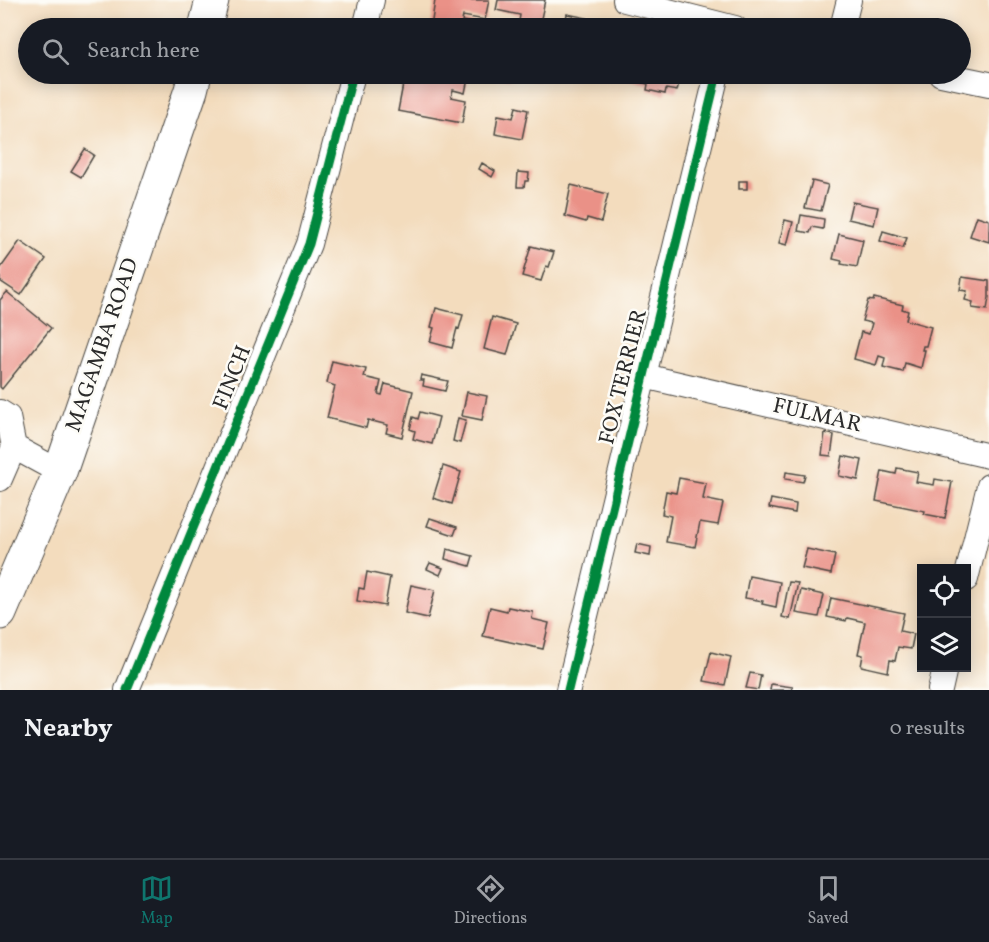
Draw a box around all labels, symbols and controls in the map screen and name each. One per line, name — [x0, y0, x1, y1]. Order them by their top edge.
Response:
search box — [18, 18, 971, 84]
icon: search — [39, 35, 72, 68]
text: Search here — [87, 36, 200, 67]
street label: MAGAMBA ROAD — [59, 254, 147, 436]
street label: FOX TERRIER — [592, 306, 656, 448]
street label: FINCH — [206, 341, 260, 415]
street label: FULMAR — [769, 391, 865, 441]
map controls — [917, 564, 971, 672]
button: locate — [917, 564, 971, 618]
button: layers — [917, 618, 971, 672]
text: Nearby — [24, 711, 113, 747]
text: 0 results — [890, 715, 965, 743]
tab: Map — [140, 872, 173, 930]
tab: Directions — [454, 872, 527, 930]
tab: Saved — [808, 872, 849, 930]

